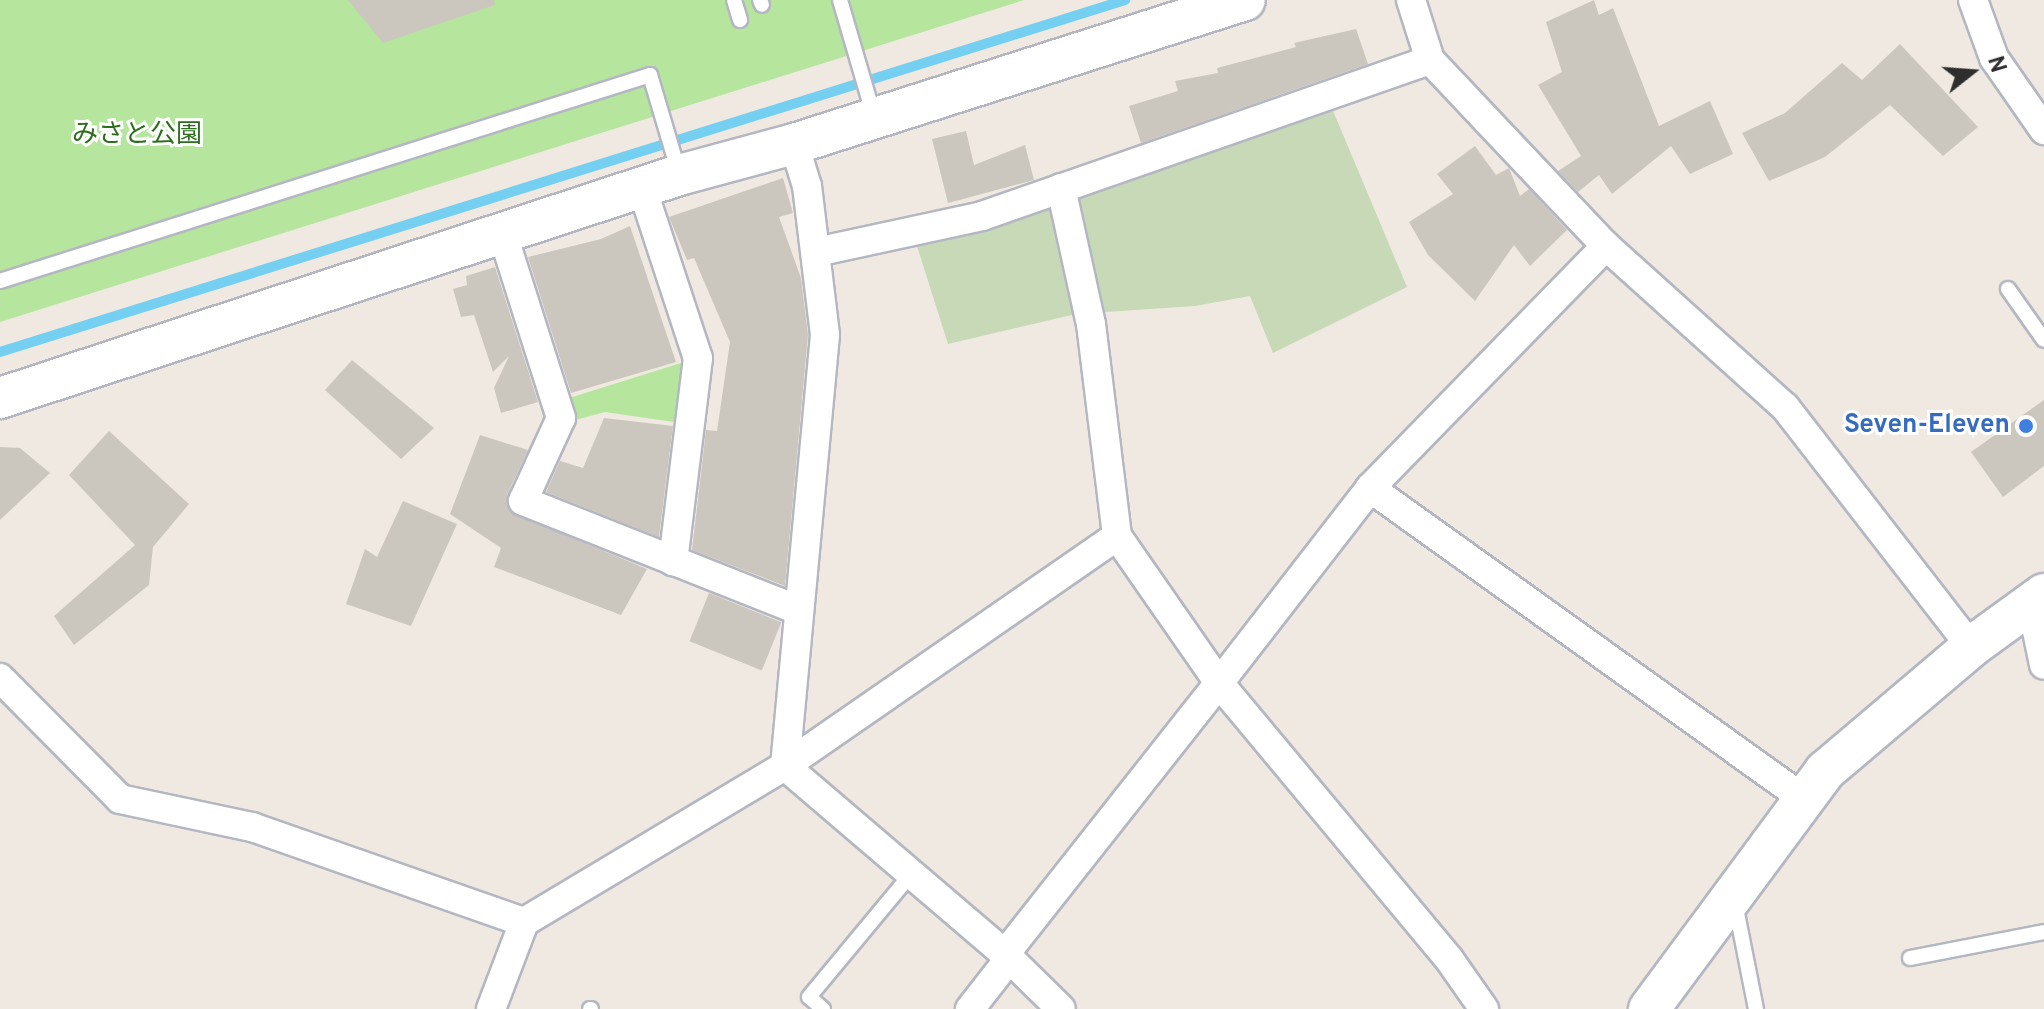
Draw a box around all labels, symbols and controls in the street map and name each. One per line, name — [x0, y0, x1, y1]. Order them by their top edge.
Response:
north arrow — [1932, 32, 2012, 112]
text: N — [1980, 53, 2011, 76]
park label: みさと公園 — [72, 120, 202, 152]
place label: Seven-Eleven — [1844, 410, 2010, 442]
marker: Seven-Eleven — [2017, 417, 2035, 435]

